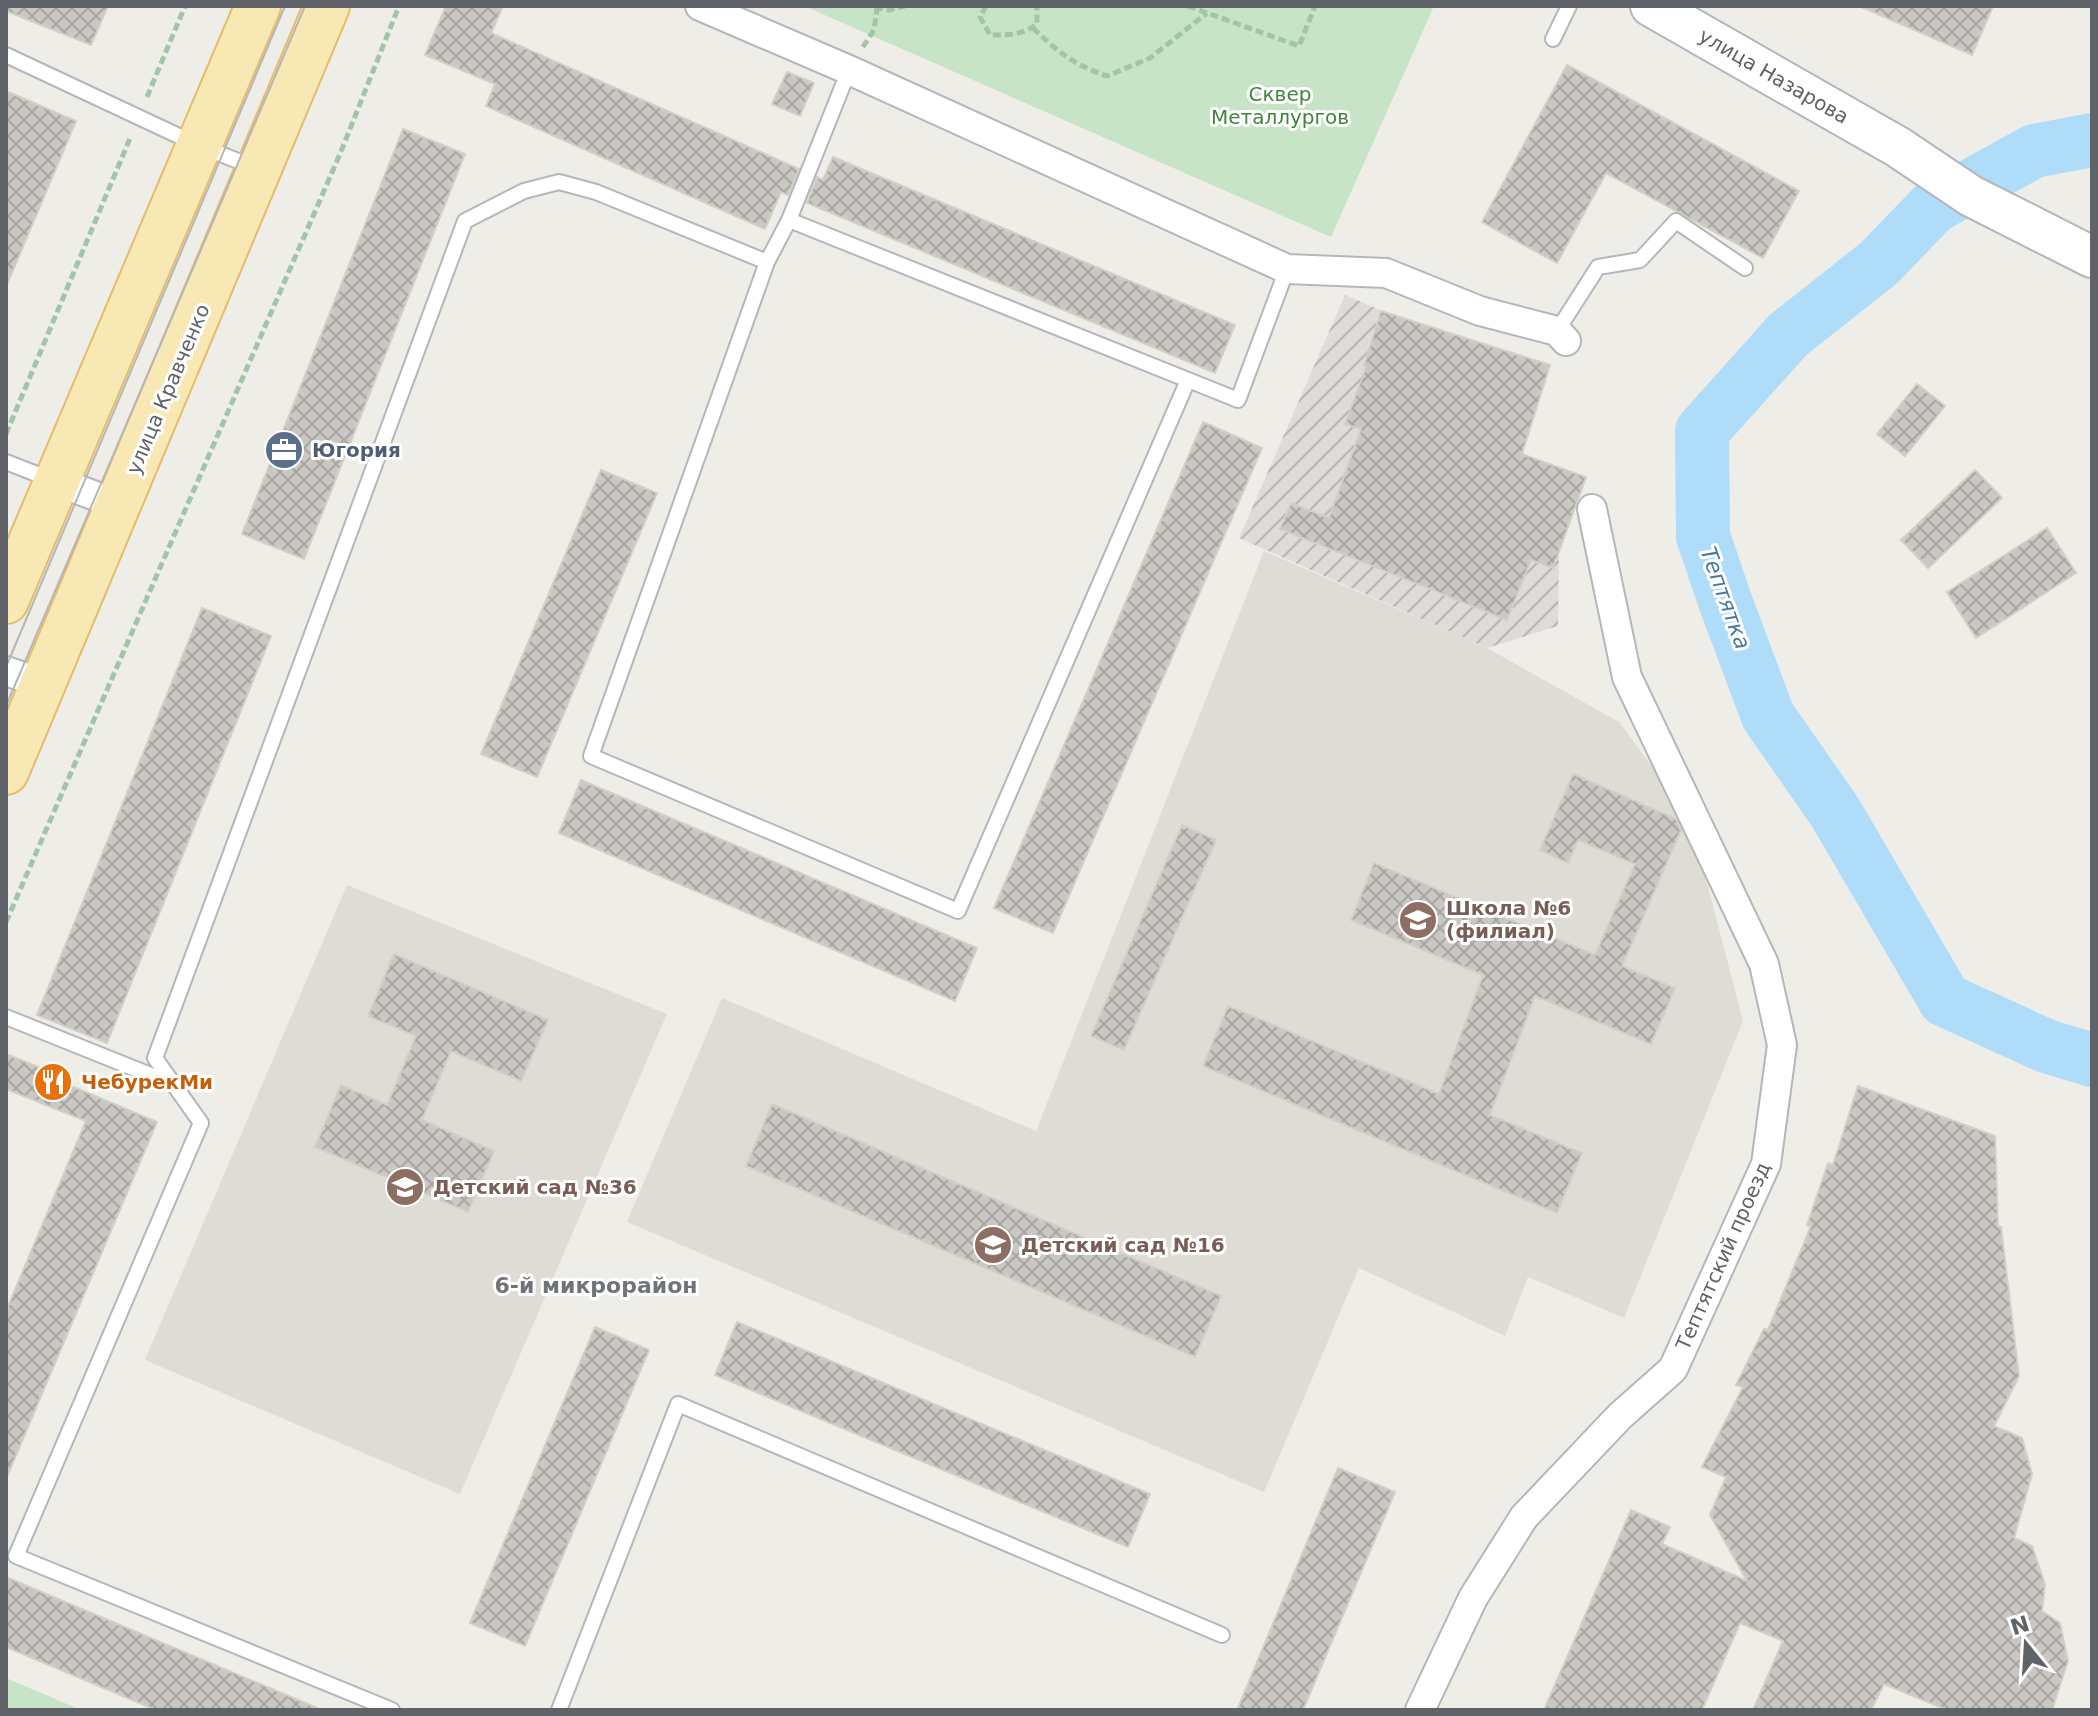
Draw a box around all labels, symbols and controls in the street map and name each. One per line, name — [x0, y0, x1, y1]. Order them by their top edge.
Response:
street label: улица Назарова — [1695, 23, 1853, 129]
park label: Сквер Металлургов — [1211, 82, 1349, 129]
street label: улица Кравченко — [121, 300, 215, 478]
office icon: Югория — [263, 429, 305, 471]
place label: Югория — [312, 438, 401, 462]
water label: Тептятка — [1695, 544, 1756, 653]
place label: Школа №6 (филиал) — [1446, 896, 1571, 943]
school or university icon: Школа №6 (филиал) — [1397, 899, 1439, 941]
restaurant icon: ЧебурекМи — [32, 1061, 74, 1103]
place label: ЧебурекМи — [81, 1070, 213, 1094]
street label: Тептятский проезд — [1670, 1158, 1775, 1355]
school or university icon: Детский сад №36 — [384, 1166, 426, 1208]
place label: Детский сад №36 — [433, 1175, 637, 1199]
school or university icon: Детский сад №16 — [972, 1224, 1014, 1266]
place label: Детский сад №16 — [1021, 1233, 1225, 1257]
district label: 6-й микрорайон — [494, 1273, 698, 1298]
north arrow — [1986, 1604, 2066, 1684]
text: N — [2007, 1611, 2033, 1640]

